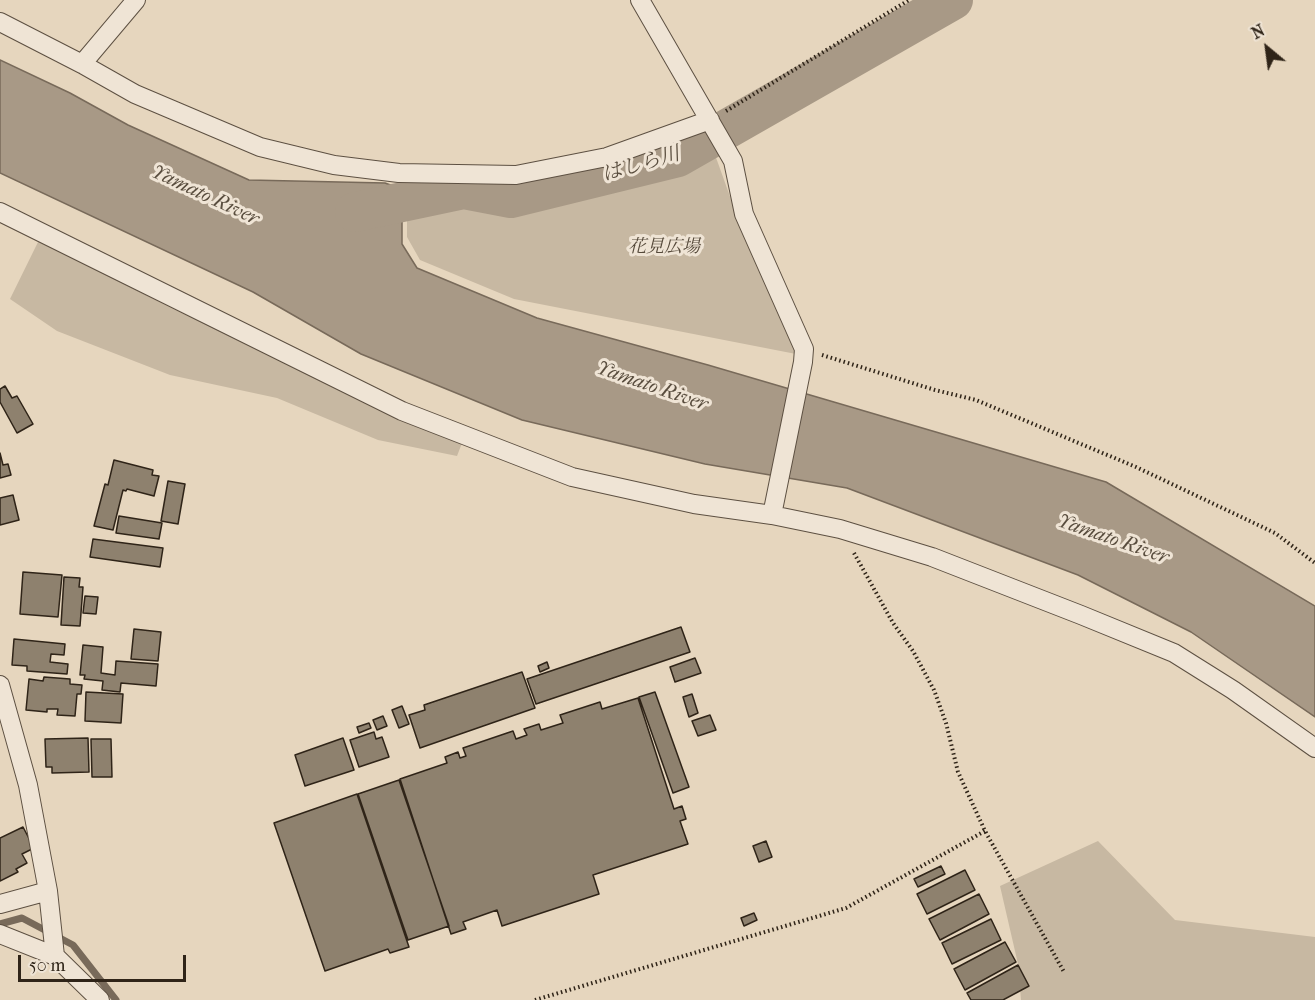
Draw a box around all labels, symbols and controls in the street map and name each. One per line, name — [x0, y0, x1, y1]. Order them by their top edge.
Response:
north arrow — [1237, 18, 1297, 78]
text: N — [1248, 21, 1268, 43]
water label: はしら川 — [599, 142, 683, 188]
water label: Yamato River — [147, 161, 263, 231]
park label: 花見広場 — [628, 237, 700, 259]
water label: Yamato River — [593, 357, 711, 417]
water label: Yamato River — [1054, 510, 1172, 570]
scale bar — [21, 943, 189, 981]
text: 50 m — [29, 955, 65, 976]

